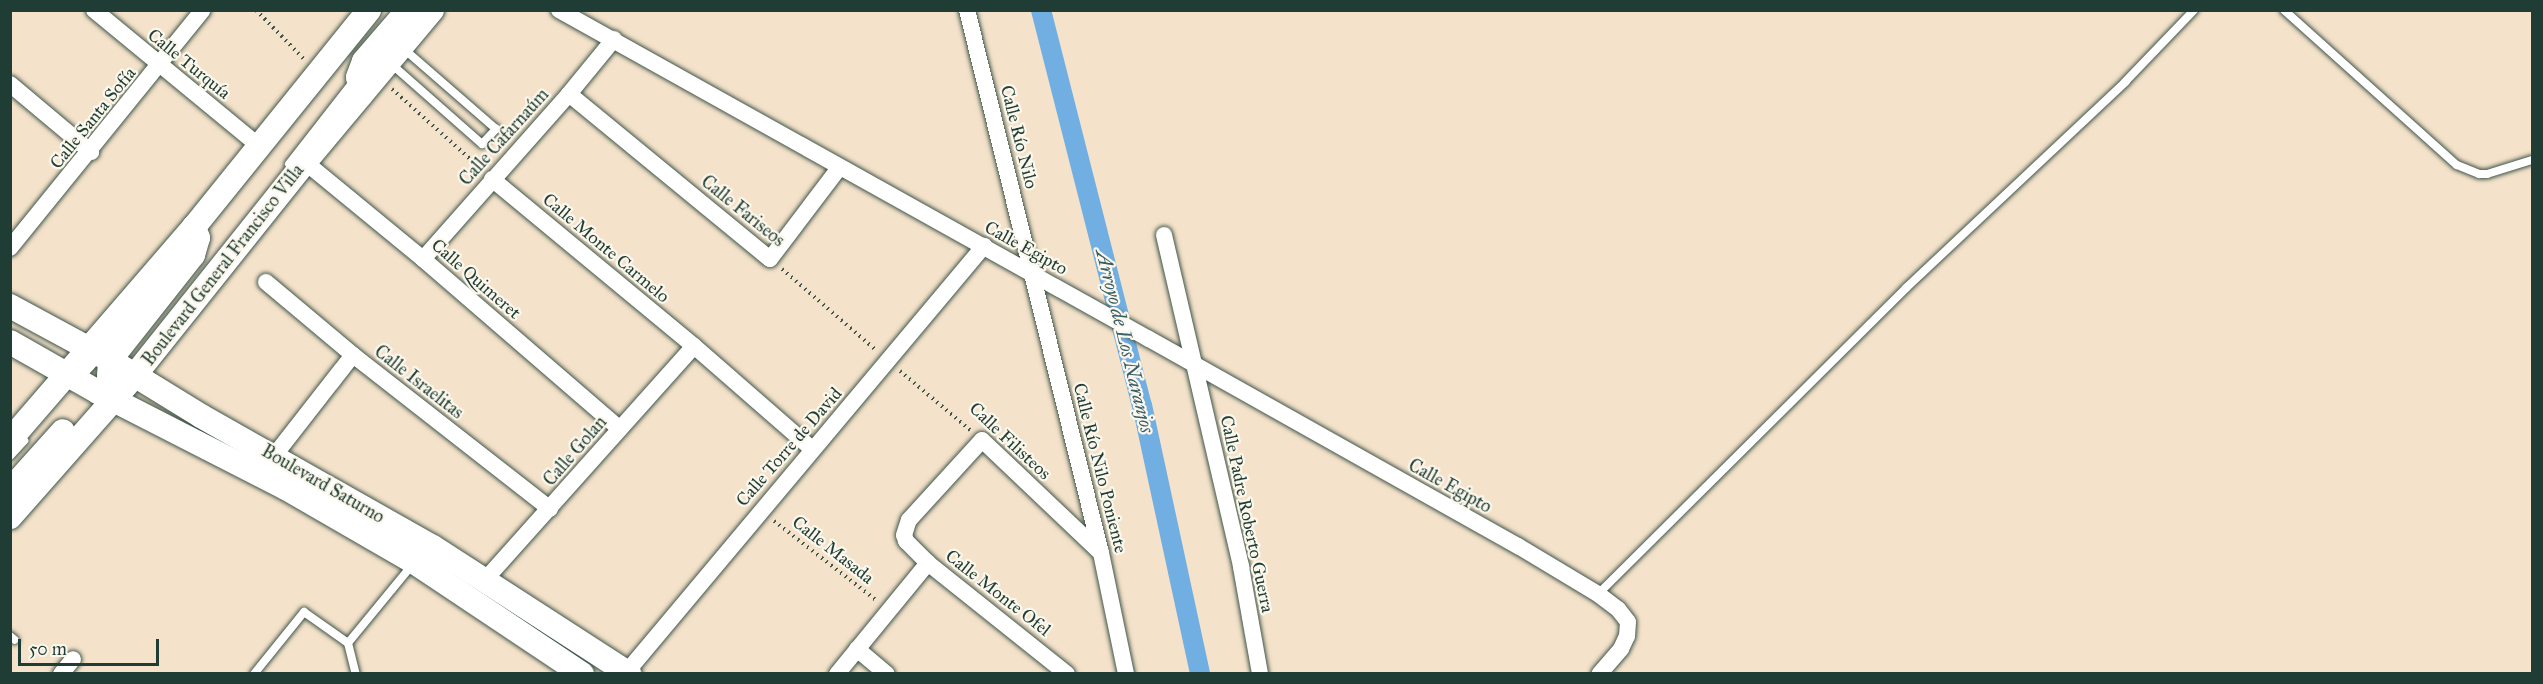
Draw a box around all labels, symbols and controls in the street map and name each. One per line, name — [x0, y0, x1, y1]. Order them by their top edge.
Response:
street label: Calle Turquía — [143, 24, 235, 104]
street label: Calle Santa Sofía — [45, 63, 141, 173]
street label: Calle Río Nilo — [996, 83, 1042, 191]
street label: Calle Cafarnaúm — [455, 84, 553, 190]
street label: Boulevard General Francisco Villa — [138, 160, 308, 370]
street label: Calle Fariseos — [697, 171, 789, 251]
street label: Calle Monte Carmelo — [538, 189, 674, 307]
street label: Calle Egipto — [981, 216, 1071, 280]
street label: Calle Quimeret — [427, 234, 525, 324]
water label: Arroyo de Los Naranjos — [1091, 247, 1159, 435]
street label: Calle Israelitas — [370, 341, 468, 423]
street label: Calle Río Nilo Poniente — [1068, 381, 1132, 555]
street label: Calle Torre de David — [732, 383, 846, 511]
street label: Calle Filisteos — [965, 398, 1055, 484]
street label: Calle Golan — [539, 412, 611, 490]
street label: Calle Padre Roberto Guerra — [1216, 413, 1278, 615]
street label: Boulevard Saturno — [258, 440, 388, 528]
street label: Calle Egipto — [1405, 454, 1495, 518]
street label: Calle Masada — [788, 511, 878, 589]
street label: Calle Monte Ofel — [941, 545, 1055, 641]
scale bar — [21, 627, 162, 665]
text: 50 m — [29, 638, 67, 660]

